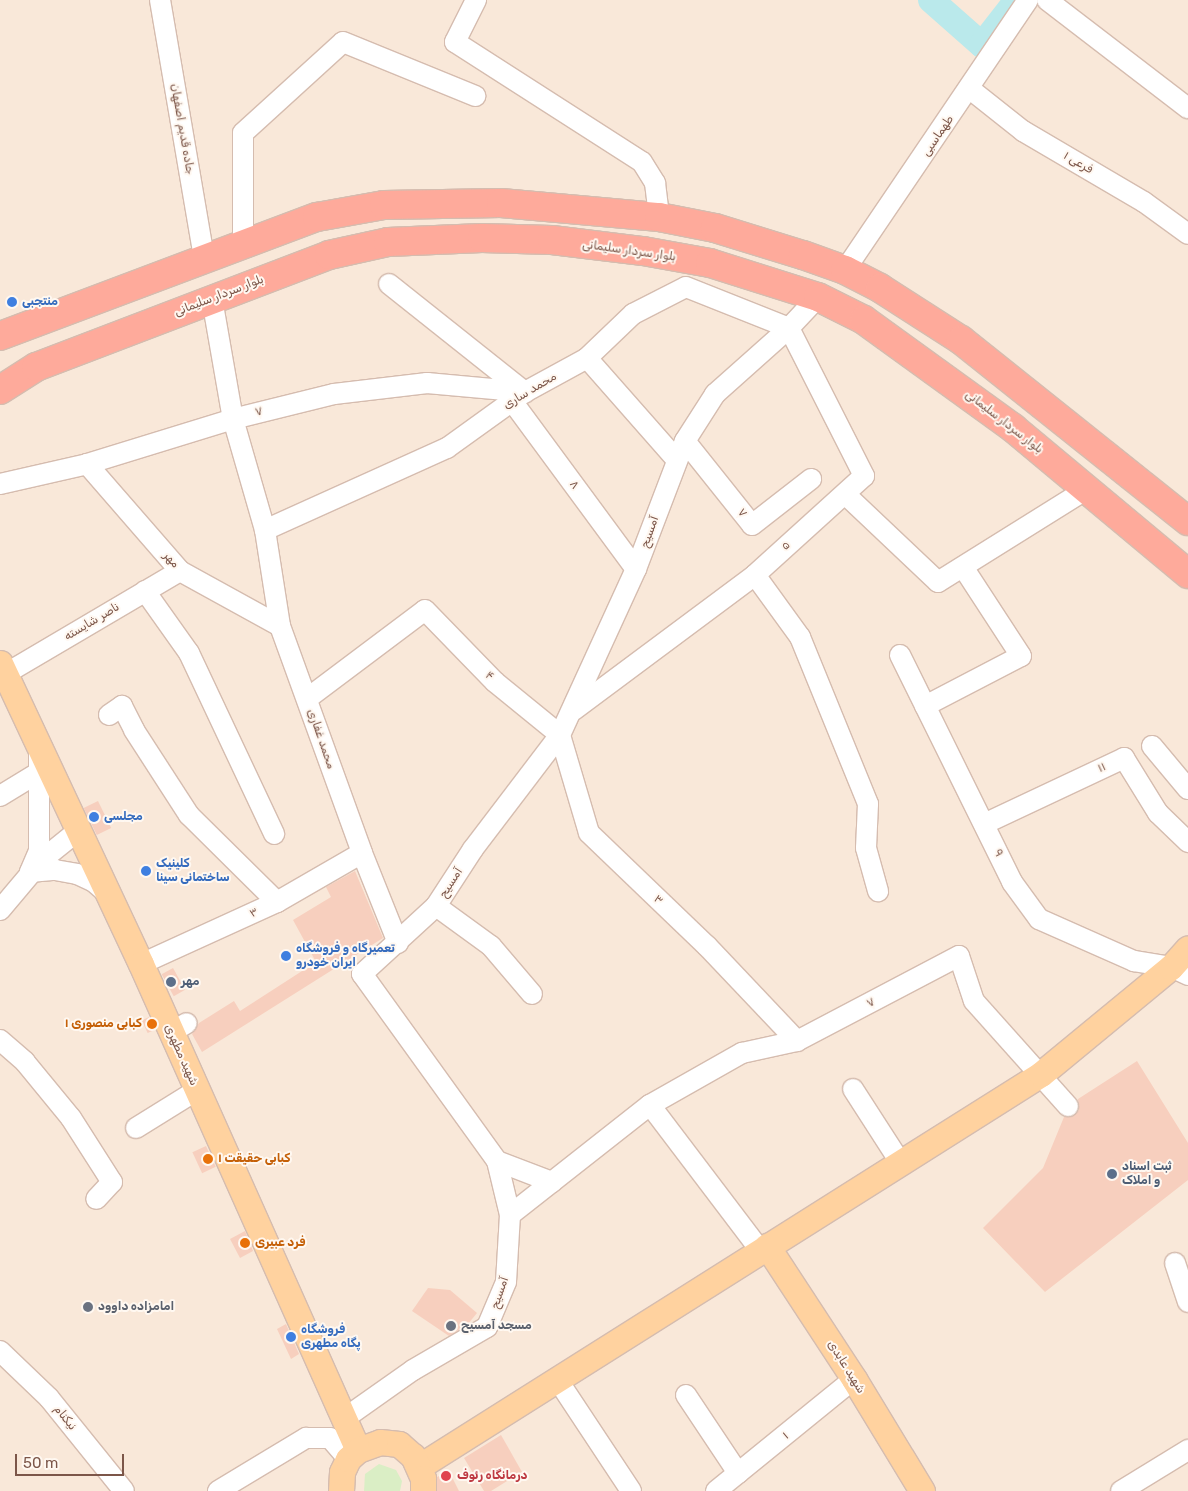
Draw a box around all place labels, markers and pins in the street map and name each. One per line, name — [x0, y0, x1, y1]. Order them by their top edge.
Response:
place label: منتجبی — [22, 295, 58, 309]
marker: منتجبی — [6, 296, 18, 308]
place label: مجلسی — [104, 810, 143, 824]
marker: مجلسی — [88, 811, 100, 823]
place label: کلینیک ساختمانی سینا — [156, 857, 230, 885]
marker: کلینیک ساختمانی سینا — [140, 865, 152, 877]
place label: تعمیرگاه و فروشگاه ایران خودرو — [296, 942, 395, 970]
marker: تعمیرگاه و فروشگاه ایران خودرو — [280, 950, 292, 962]
place label: مهر — [181, 975, 199, 989]
marker: مهر — [165, 976, 177, 988]
place label: کبابی منصوری ۱ — [65, 1017, 142, 1031]
marker: کبابی منصوری ۱ — [146, 1018, 158, 1030]
place label: کبابی حقیقت ۱ — [218, 1152, 290, 1166]
marker: کبابی حقیقت ۱ — [202, 1153, 214, 1165]
place label: ثبت اسناد و املاک — [1122, 1160, 1172, 1188]
marker: ثبت اسناد و املاک — [1106, 1168, 1118, 1180]
place label: فرد عبیری — [255, 1236, 305, 1250]
marker: فرد عبیری — [239, 1237, 251, 1249]
place label: امامزاده داوود — [98, 1300, 174, 1314]
marker: امامزاده داوود — [82, 1301, 94, 1313]
place label: مسجد آمسیح — [461, 1319, 532, 1333]
marker: مسجد آمسیح — [445, 1320, 457, 1332]
place label: فروشگاه پگاه مطهری — [301, 1323, 361, 1351]
marker: فروشگاه پگاه مطهری — [285, 1331, 297, 1343]
marker: درمانگاه رئوف — [439, 1469, 453, 1483]
place label: درمانگاه رئوف — [457, 1469, 527, 1483]

